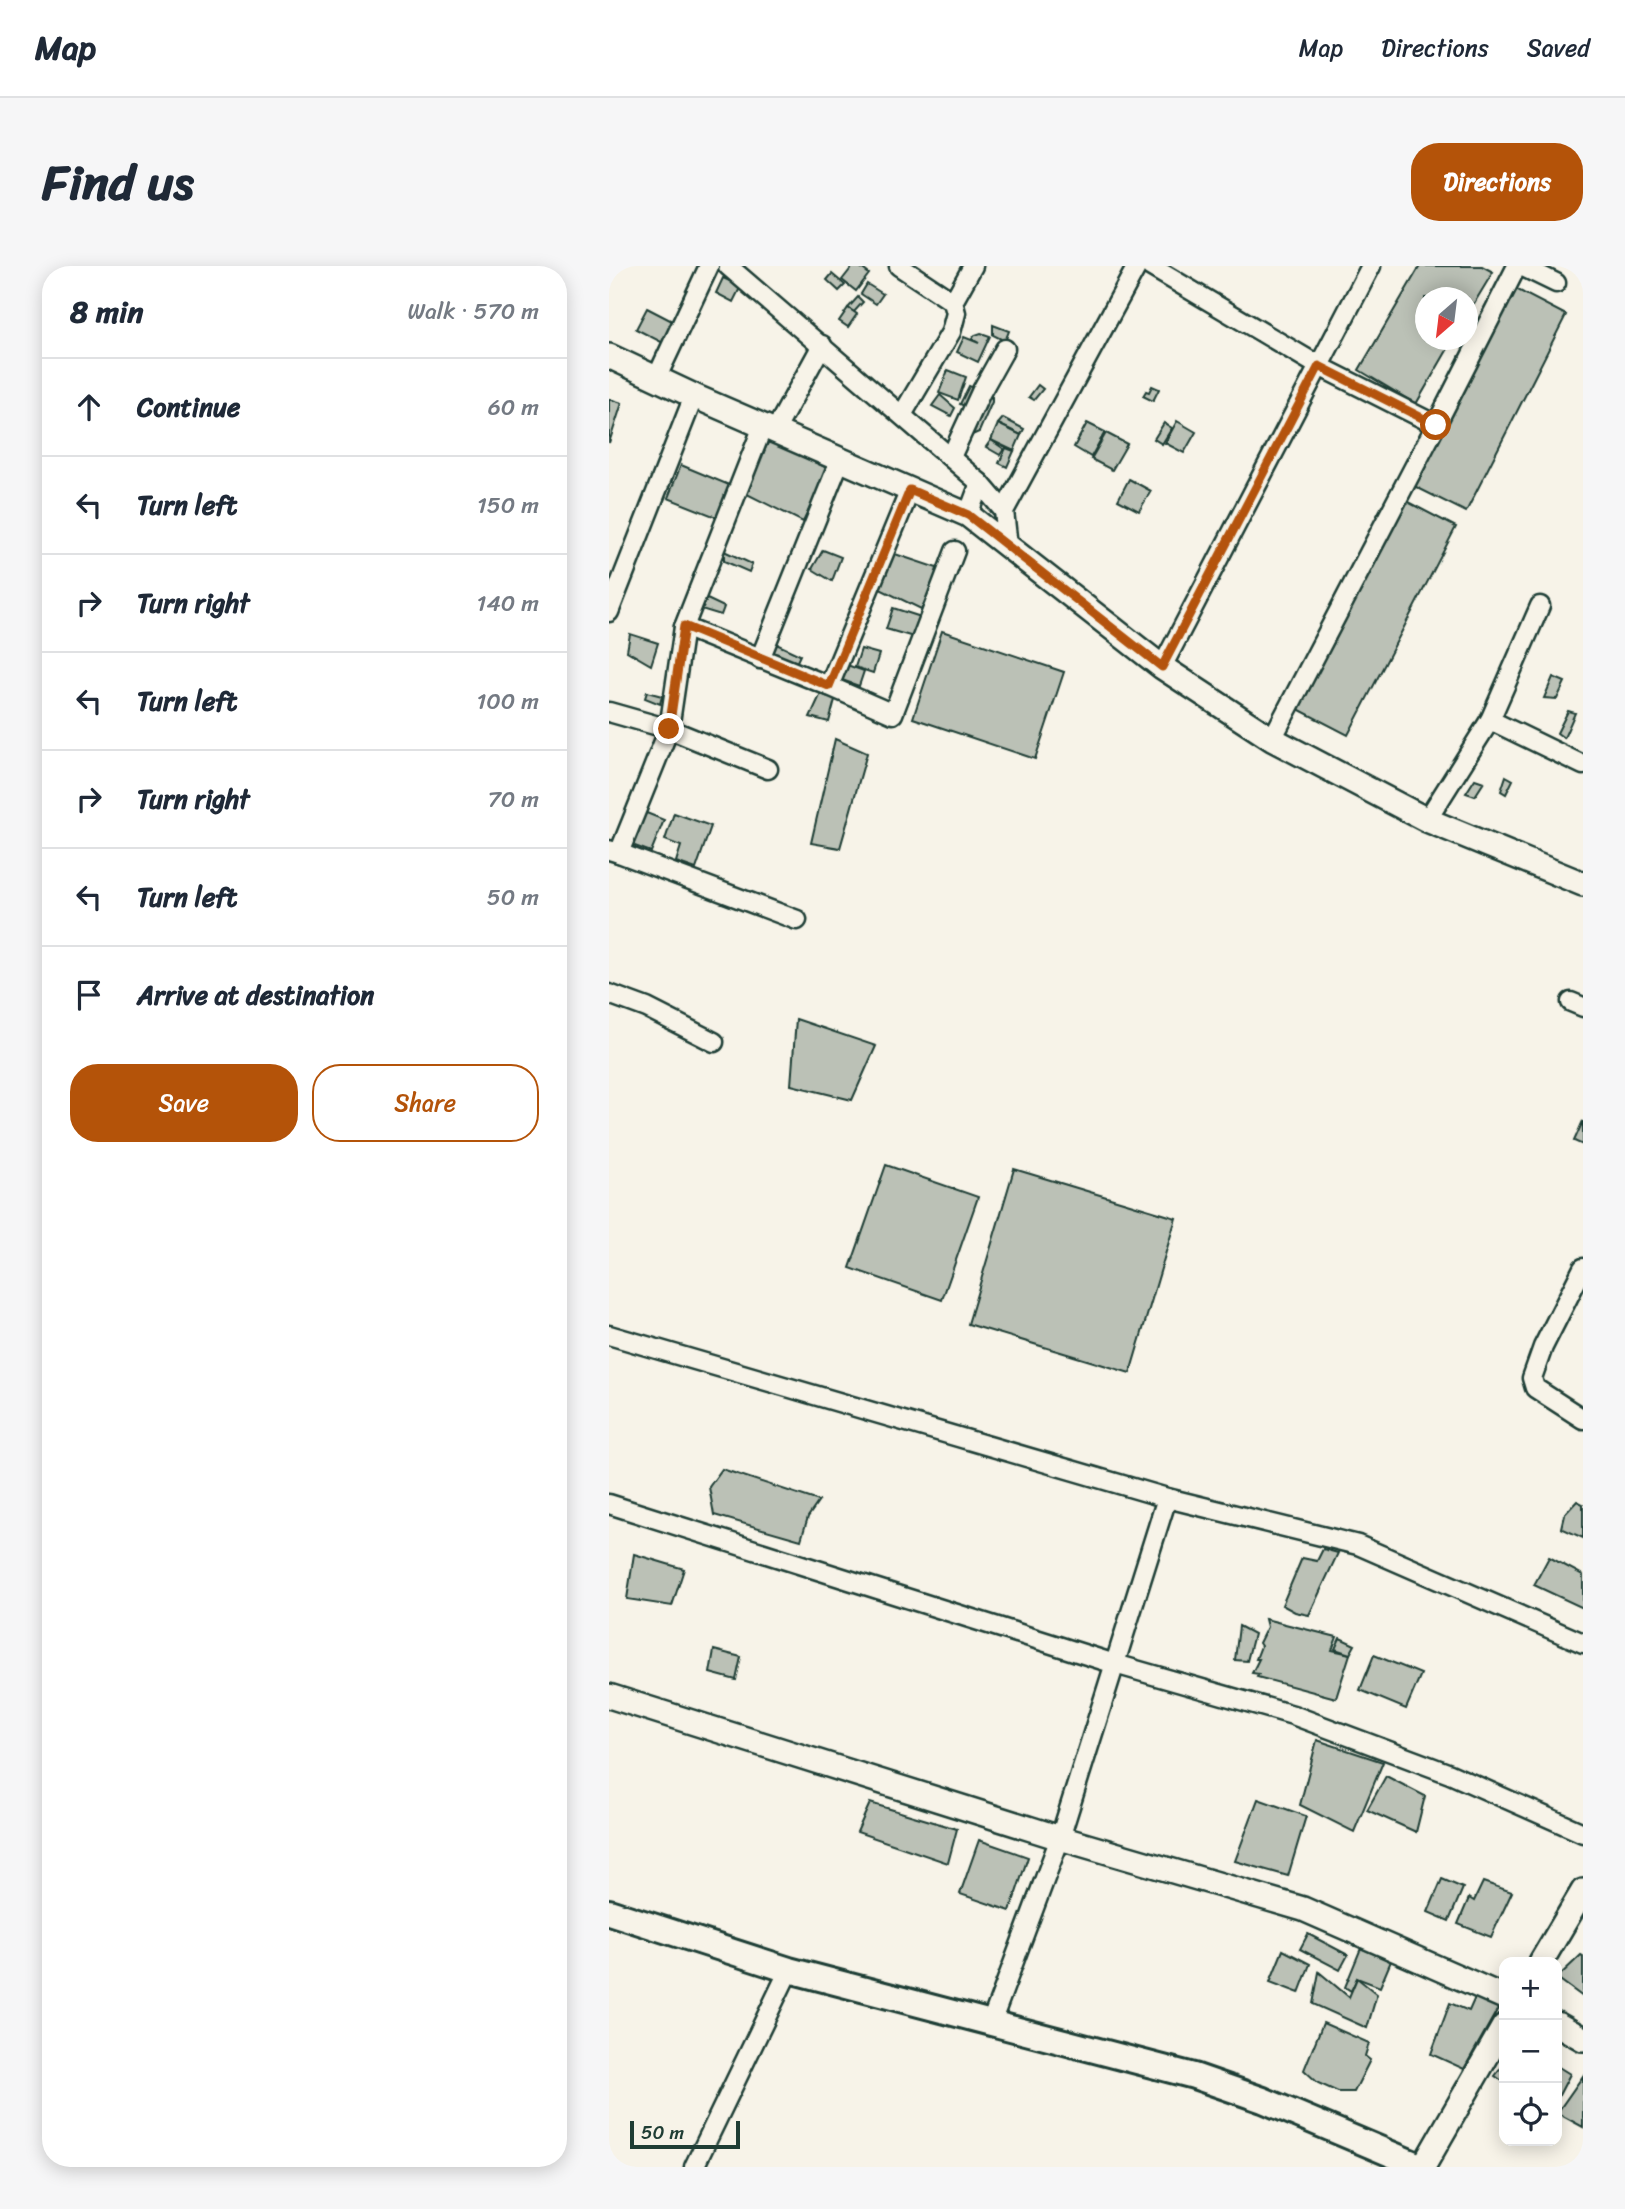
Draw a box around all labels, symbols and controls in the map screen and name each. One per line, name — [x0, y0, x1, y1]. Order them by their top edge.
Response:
text: Map — [35, 19, 96, 77]
text: Map — [1299, 27, 1343, 69]
text: Directions — [1381, 27, 1489, 69]
text: Saved — [1527, 27, 1590, 69]
text: Find us — [42, 139, 194, 226]
button: Directions — [1411, 143, 1583, 221]
text: 8 min — [70, 285, 143, 339]
north arrow — [1415, 287, 1478, 350]
text: Walk · 570 m — [407, 291, 539, 332]
text: Continue — [137, 384, 240, 430]
text: 60 m — [488, 387, 539, 428]
icon: ahead — [70, 388, 108, 426]
route start — [1420, 409, 1451, 440]
text: Turn left — [137, 482, 237, 528]
text: 150 m — [477, 485, 539, 526]
icon: left — [70, 486, 108, 524]
text: Turn right — [137, 580, 250, 626]
text: 140 m — [477, 583, 539, 624]
icon: right — [70, 584, 108, 622]
text: Turn left — [137, 678, 237, 724]
text: 100 m — [476, 681, 539, 722]
icon: left — [70, 682, 108, 720]
route end — [653, 713, 684, 744]
text: Turn right — [137, 776, 250, 822]
text: 70 m — [488, 779, 539, 820]
icon: right — [70, 780, 108, 818]
text: Turn left — [137, 874, 237, 920]
text: 50 m — [487, 877, 539, 918]
icon: left — [70, 878, 108, 916]
text: Arrive at destination — [137, 972, 374, 1018]
icon: arrive — [70, 976, 108, 1014]
button: Save — [70, 1064, 298, 1142]
button: Share — [312, 1064, 539, 1142]
map controls — [1499, 1957, 1562, 2146]
button: + — [1499, 1957, 1562, 2020]
button: − — [1499, 2020, 1562, 2083]
button: locate — [1499, 2083, 1562, 2146]
text: 50 m — [641, 2116, 684, 2149]
scale bar — [630, 2118, 740, 2150]

